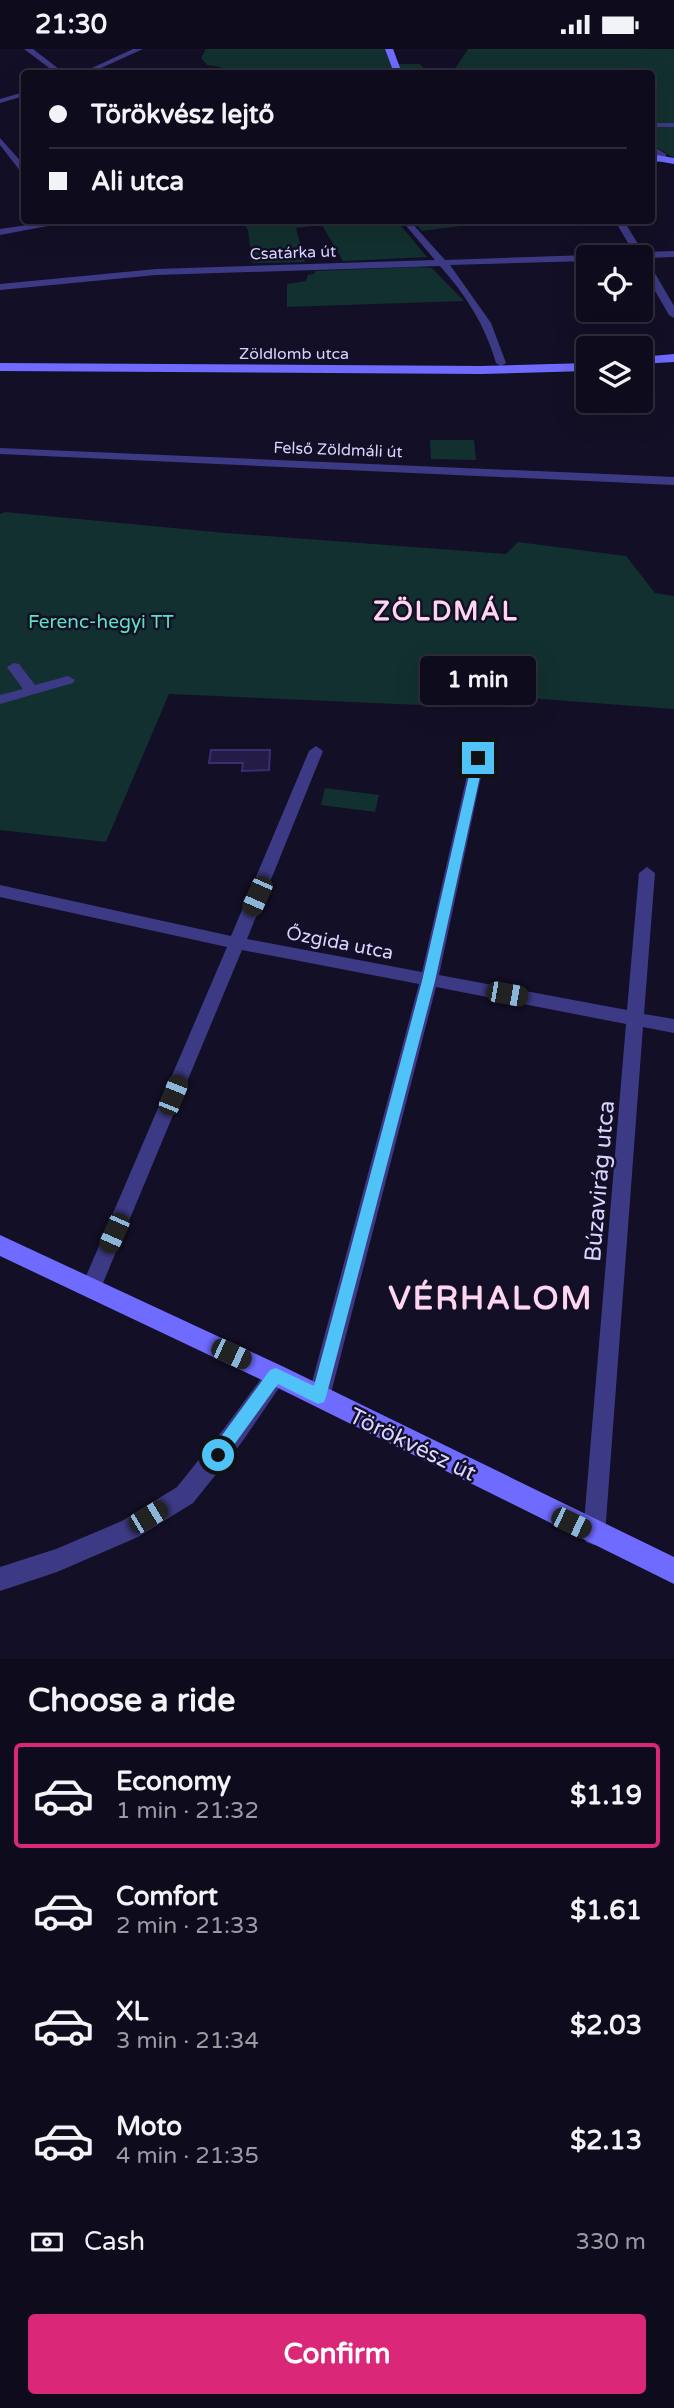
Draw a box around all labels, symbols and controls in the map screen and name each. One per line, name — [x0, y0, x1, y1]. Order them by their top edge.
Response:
text: 21:30 — [35, 9, 107, 40]
text: Törökvész lejtő — [91, 99, 274, 130]
text: Ali utca — [91, 166, 184, 197]
street label: Csatárka út — [250, 242, 336, 264]
map controls — [576, 245, 653, 413]
button: locate — [576, 245, 653, 322]
button: layers — [576, 336, 653, 413]
street label: Zöldlomb utca — [239, 344, 349, 364]
street label: Felső Zöldmáli út — [273, 438, 403, 462]
district label: ZÖLDMÁL — [373, 595, 519, 627]
park label: Ferenc-hegyi TT — [28, 611, 174, 633]
callout: 1 min — [420, 657, 536, 705]
text: 1 min — [447, 666, 509, 694]
route end — [462, 742, 494, 774]
car — [239, 873, 276, 919]
street label: Őzgida utca — [284, 921, 395, 964]
car — [485, 980, 530, 1008]
car — [156, 1072, 191, 1118]
street label: Búzavirág utca — [579, 1099, 621, 1263]
car — [96, 1210, 133, 1256]
district label: VÉRHALOM — [389, 1279, 593, 1318]
car — [208, 1336, 255, 1372]
street label: Törökvész út — [344, 1402, 481, 1488]
route start — [202, 1439, 234, 1471]
car — [125, 1497, 172, 1537]
car — [548, 1504, 595, 1542]
text: Choose a ride — [28, 1682, 235, 1720]
icon: car — [32, 1764, 95, 1827]
text: Economy — [116, 1766, 231, 1797]
text: $1.19 — [570, 1780, 642, 1811]
text: 1 min · 21:32 — [116, 1797, 259, 1825]
icon: car — [32, 1879, 95, 1942]
text: Comfort — [116, 1881, 218, 1912]
text: $1.61 — [570, 1895, 642, 1926]
text: 2 min · 21:33 — [116, 1912, 259, 1940]
icon: car — [32, 1994, 95, 2057]
text: XL — [116, 1996, 148, 2027]
text: $2.03 — [570, 2010, 642, 2041]
text: 3 min · 21:34 — [116, 2027, 259, 2055]
icon: car — [32, 2109, 95, 2172]
text: Moto — [116, 2111, 182, 2142]
text: $2.13 — [570, 2125, 642, 2156]
text: 4 min · 21:35 — [116, 2142, 259, 2170]
icon: cash — [28, 2223, 66, 2261]
text: Cash — [84, 2226, 145, 2257]
text: 330 m — [576, 2228, 646, 2256]
button: Confirm — [28, 2314, 646, 2394]

